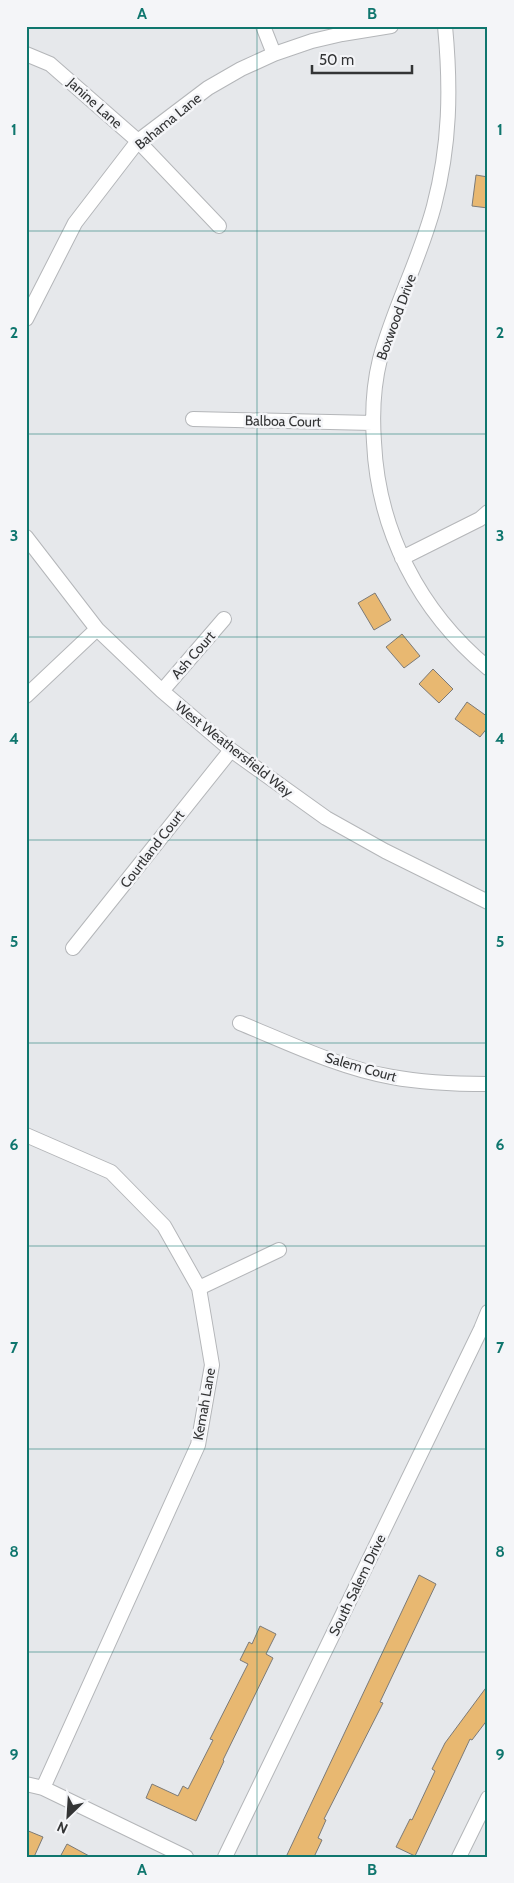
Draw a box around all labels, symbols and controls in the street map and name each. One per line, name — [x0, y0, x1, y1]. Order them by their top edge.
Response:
text: A — [137, 4, 147, 23]
text: B — [367, 4, 377, 23]
scale bar — [312, 42, 412, 74]
text: 50 m — [319, 51, 354, 69]
street label: Janine Lane — [63, 73, 126, 132]
street label: Bahama Lane — [131, 89, 205, 153]
text: 1 — [11, 120, 17, 139]
text: 1 — [497, 120, 503, 139]
street label: Boxwood Drive — [372, 272, 420, 362]
text: 2 — [10, 323, 18, 342]
text: 2 — [496, 323, 504, 342]
street label: Balboa Court — [245, 411, 322, 431]
text: 3 — [10, 526, 18, 545]
text: 3 — [496, 526, 504, 545]
street label: Ash Court — [167, 627, 219, 683]
street label: West Weathersfield Way — [171, 697, 297, 801]
text: 4 — [9, 729, 19, 748]
text: 4 — [495, 729, 505, 748]
street label: Courtland Court — [116, 806, 188, 892]
text: 5 — [10, 932, 18, 951]
text: 5 — [496, 932, 504, 951]
street label: Salem Court — [323, 1048, 399, 1086]
text: 6 — [10, 1135, 19, 1154]
text: 6 — [496, 1135, 505, 1154]
text: 7 — [10, 1338, 19, 1357]
text: 7 — [496, 1338, 505, 1357]
street label: Kemah Lane — [189, 1366, 219, 1442]
street label: South Salem Drive — [325, 1531, 389, 1639]
text: 8 — [9, 1542, 19, 1561]
text: 8 — [495, 1542, 505, 1561]
text: 9 — [10, 1745, 19, 1764]
text: 9 — [496, 1745, 505, 1764]
north arrow — [42, 1790, 92, 1840]
text: N — [54, 1818, 71, 1838]
text: A — [137, 1860, 147, 1879]
text: B — [367, 1860, 377, 1879]

